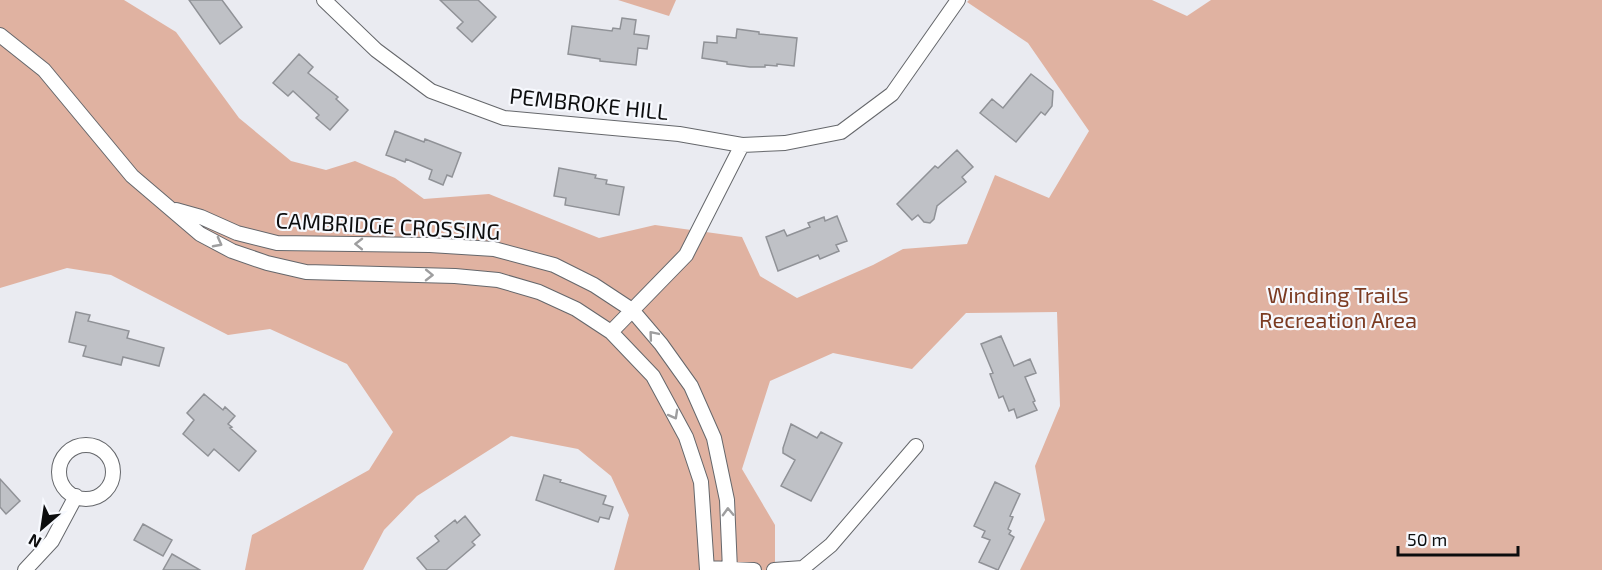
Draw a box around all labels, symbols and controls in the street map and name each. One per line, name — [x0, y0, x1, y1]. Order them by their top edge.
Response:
street label: PEMBROKE HILL — [508, 82, 670, 124]
street label: CAMBRIDGE CROSSING — [275, 206, 501, 244]
one-way arrow — [211, 236, 222, 248]
one-way arrow — [354, 238, 363, 250]
one-way arrow — [424, 269, 433, 281]
park label: Winding Trails Recreation Area — [1259, 281, 1417, 332]
one-way arrow — [650, 331, 661, 342]
one-way arrow — [667, 409, 678, 419]
north arrow — [12, 498, 72, 558]
one-way arrow — [721, 507, 734, 516]
scale bar — [1398, 519, 1518, 557]
text: 50 m — [1407, 528, 1447, 550]
text: N — [25, 530, 44, 553]

